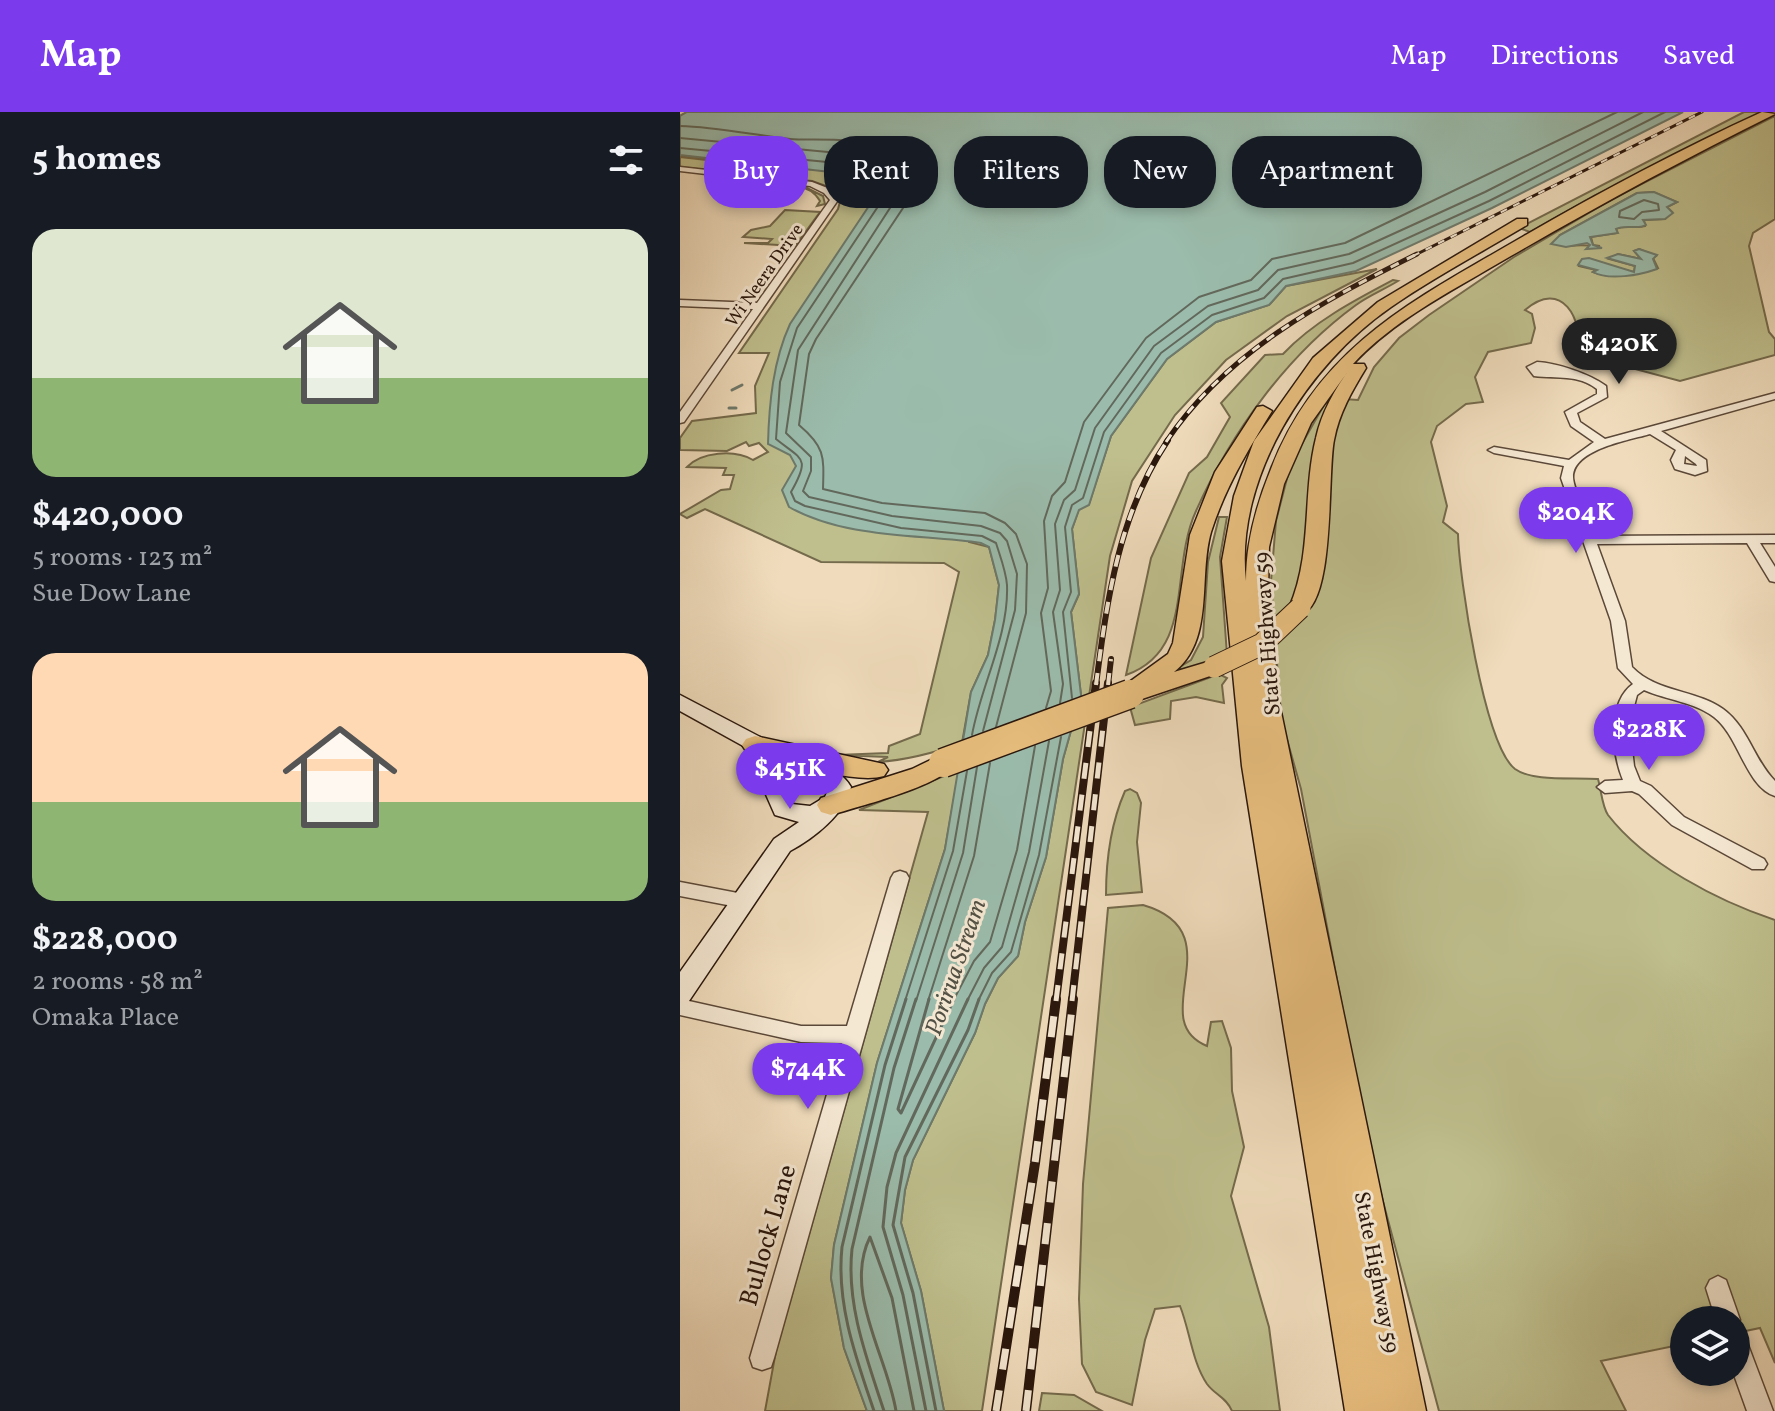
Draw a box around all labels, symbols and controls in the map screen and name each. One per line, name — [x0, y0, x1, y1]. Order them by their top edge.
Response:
text: Map — [40, 30, 121, 83]
text: Map — [1391, 37, 1447, 76]
text: Directions — [1491, 37, 1619, 76]
text: Saved — [1663, 37, 1735, 76]
chip: Buy — [704, 136, 808, 208]
chip: Rent — [824, 136, 938, 208]
chip: Filters — [954, 136, 1088, 208]
chip: New — [1104, 136, 1216, 208]
chip: Apartment — [1232, 136, 1422, 208]
text: 5 homes — [32, 137, 162, 184]
icon: filters — [604, 138, 648, 182]
street label: Wi Neera Drive — [720, 219, 810, 333]
icon: home — [268, 281, 412, 425]
pin: $420K — [1563, 318, 1675, 386]
text: $420K — [1580, 326, 1658, 362]
pin: $204K — [1520, 487, 1632, 555]
text: $420,000 — [32, 493, 183, 540]
text: $204K — [1537, 495, 1615, 531]
text: 5 rooms · 123 m² — [32, 540, 212, 576]
street label: State Highway 59 — [1247, 551, 1290, 717]
text: Sue Dow Lane — [32, 576, 191, 612]
pin: $228K — [1593, 704, 1705, 772]
icon: home — [268, 705, 412, 849]
text: $228K — [1612, 712, 1686, 748]
pin: $451K — [734, 743, 846, 811]
text: $451K — [754, 751, 826, 787]
water label: Porirua Stream — [918, 895, 996, 1040]
text: $228,000 — [32, 917, 178, 964]
text: 2 rooms · 58 m² — [32, 964, 203, 1000]
text: Omaka Place — [32, 1000, 179, 1036]
pin: $744K — [752, 1043, 864, 1111]
text: $744K — [770, 1051, 846, 1087]
street label: Bullock Lane — [732, 1160, 806, 1311]
street label: State Highway 59 — [1345, 1189, 1406, 1356]
map controls — [1670, 1306, 1750, 1386]
button: layers — [1670, 1306, 1750, 1386]

